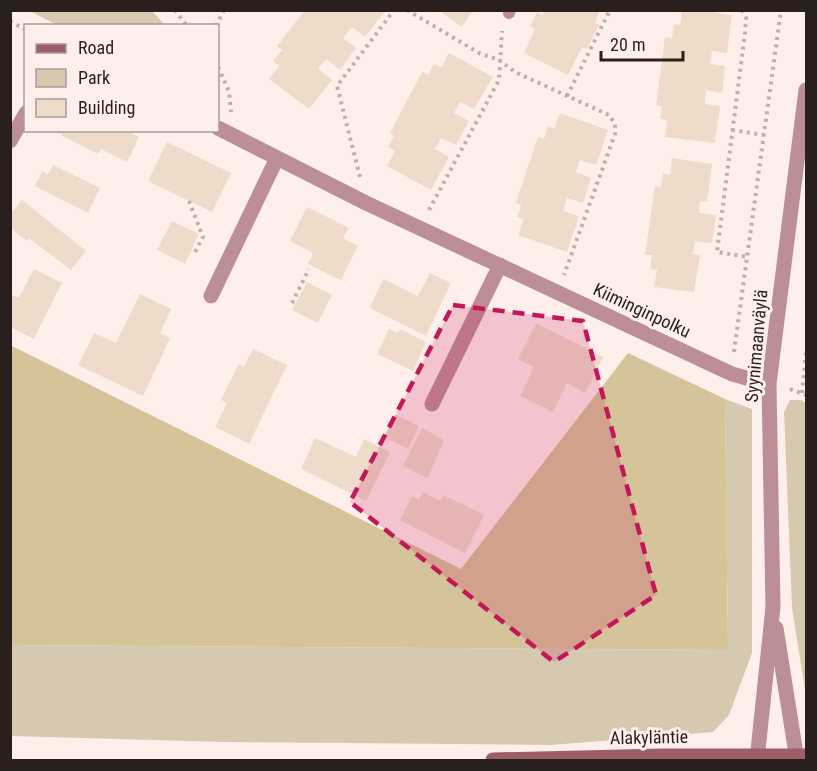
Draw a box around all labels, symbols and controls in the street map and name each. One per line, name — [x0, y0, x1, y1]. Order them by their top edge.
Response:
legend — [24, 24, 219, 132]
scale bar — [601, 24, 684, 62]
text: 20 m — [610, 34, 645, 55]
text: Road — [78, 37, 114, 58]
text: Park — [78, 67, 110, 88]
text: Building — [78, 97, 135, 118]
street label: Kiiminginpolku — [590, 278, 694, 342]
street label: Syynimaanväylä — [741, 289, 771, 403]
street label: Alakyläntie — [610, 726, 688, 748]

